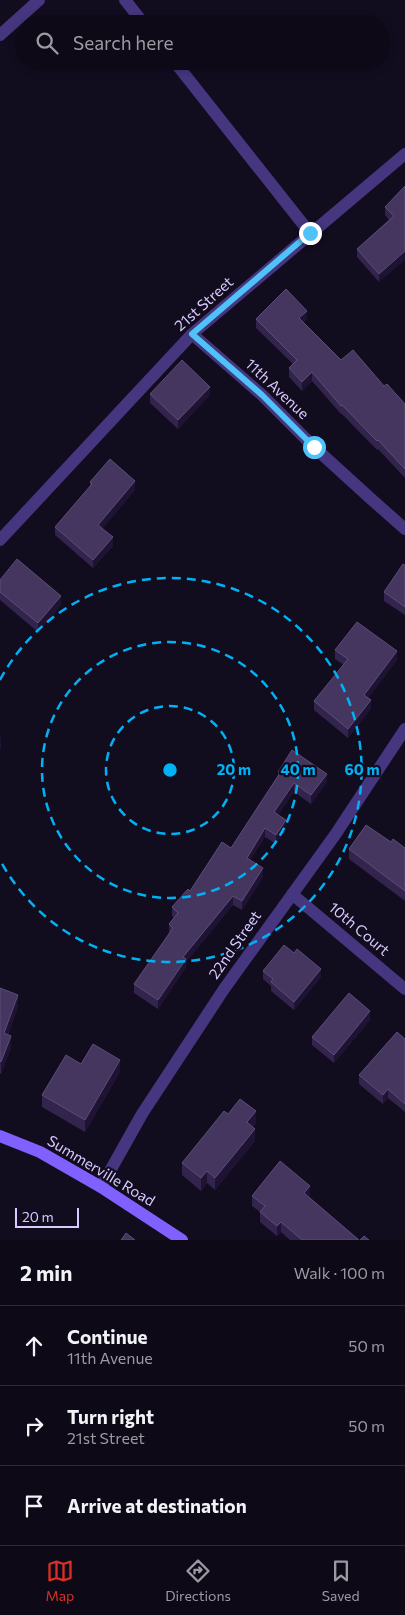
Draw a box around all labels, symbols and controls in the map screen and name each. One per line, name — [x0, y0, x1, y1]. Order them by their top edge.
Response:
search box — [15, 15, 390, 70]
icon: search — [33, 29, 61, 57]
text: Search here — [73, 31, 173, 54]
route end — [299, 222, 322, 245]
street label: 21st Street — [170, 272, 236, 334]
street label: 11th Avenue — [242, 354, 313, 422]
route start — [303, 436, 326, 459]
text: 20 m — [217, 760, 251, 778]
text: 40 m — [280, 760, 316, 778]
text: 60 m — [344, 760, 380, 778]
centre of rings — [161, 761, 179, 779]
street label: 10th Court — [326, 898, 394, 959]
street label: 22nd Street — [204, 907, 264, 982]
street label: Summerville Road — [44, 1131, 159, 1209]
scale bar — [15, 1205, 79, 1228]
text: 20 m — [22, 1208, 54, 1225]
text: 2 min — [20, 1260, 72, 1285]
text: Walk · 100 m — [294, 1263, 385, 1282]
text: Continue — [67, 1325, 147, 1348]
icon: ahead — [20, 1332, 48, 1360]
text: 50 m — [348, 1336, 385, 1355]
text: 11th Avenue — [67, 1348, 153, 1367]
text: Turn right — [67, 1405, 154, 1428]
icon: right — [20, 1412, 48, 1440]
text: 50 m — [348, 1416, 385, 1435]
text: 21st Street — [67, 1428, 145, 1447]
icon: arrive — [20, 1492, 48, 1520]
text: Arrive at destination — [67, 1494, 247, 1517]
tab: Map — [45, 1557, 74, 1604]
tab: Directions — [165, 1557, 231, 1604]
tab: Saved — [322, 1557, 360, 1604]

